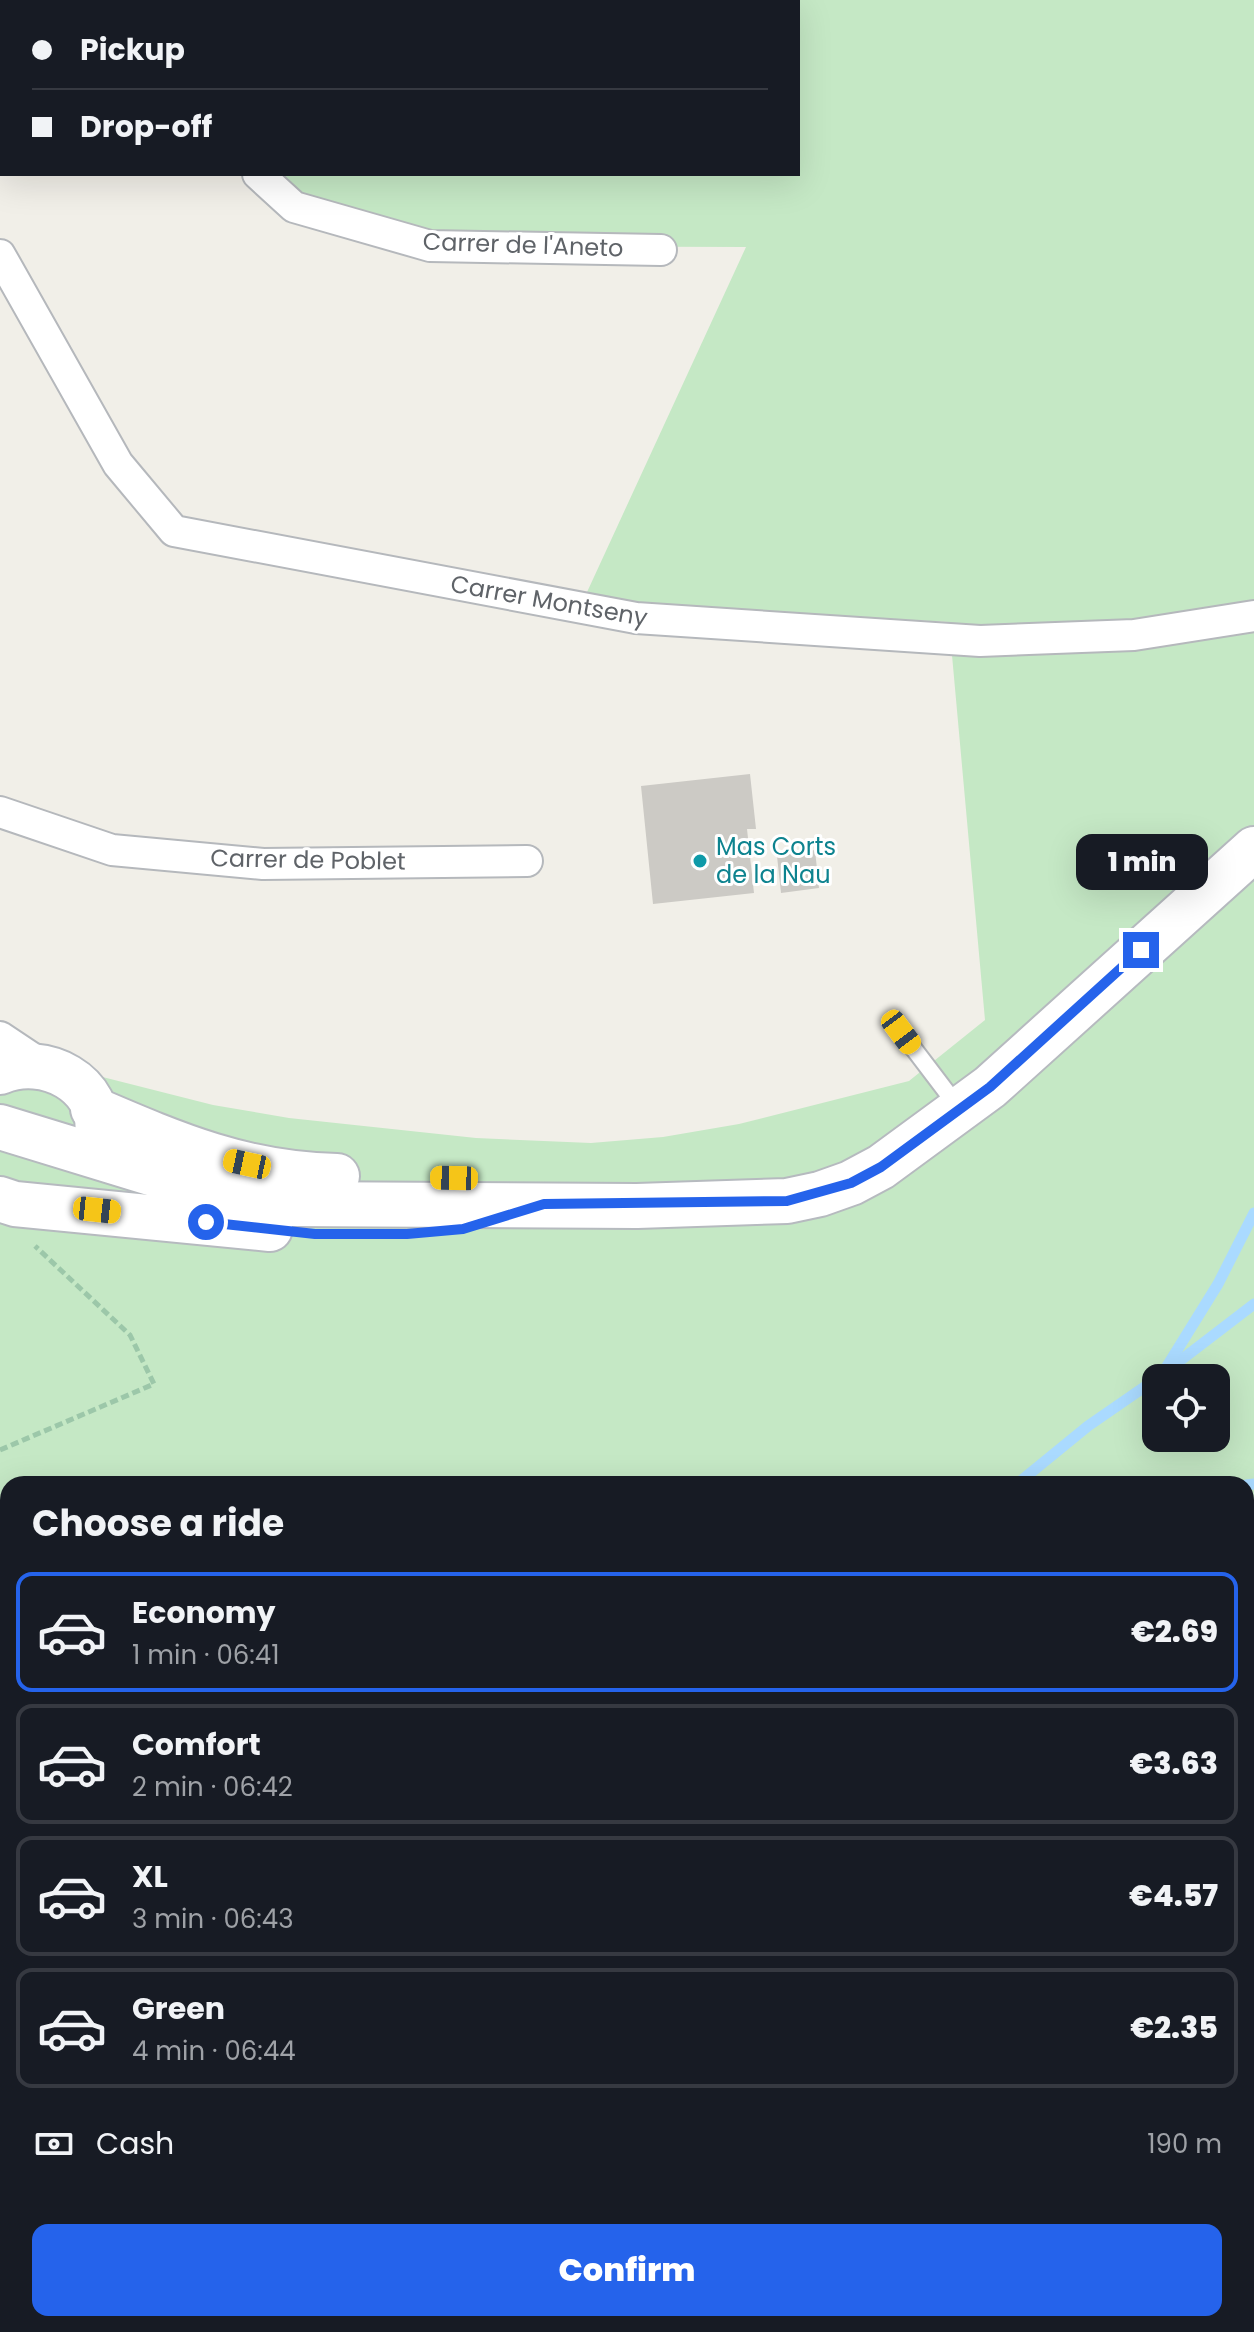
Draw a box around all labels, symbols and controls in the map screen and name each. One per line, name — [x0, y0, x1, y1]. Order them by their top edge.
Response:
text: Pickup — [80, 28, 185, 71]
text: Drop-off — [80, 105, 212, 148]
street label: Carrer de l'Aneto — [422, 225, 624, 264]
street label: Carrer Montseny — [448, 567, 651, 634]
place label: Mas Corts de la Nau — [716, 830, 836, 891]
callout: 1 min — [1075, 834, 1207, 890]
street label: Carrer de Poblet — [210, 841, 406, 878]
text: 1 min — [1108, 844, 1176, 880]
marker: Mas Corts de la Nau — [691, 852, 709, 870]
route end — [1123, 932, 1159, 968]
car — [877, 1006, 925, 1058]
car — [221, 1147, 273, 1181]
car — [430, 1166, 478, 1190]
car — [72, 1196, 122, 1224]
route start — [188, 1204, 224, 1240]
map controls — [1142, 1364, 1230, 1452]
button: locate — [1142, 1364, 1230, 1452]
text: Choose a ride — [32, 1498, 284, 1549]
text: Economy — [132, 1591, 276, 1634]
icon: car — [36, 1596, 108, 1668]
text: €2.69 — [1131, 1610, 1218, 1653]
text: 1 min · 06:41 — [132, 1637, 280, 1673]
text: Comfort — [132, 1723, 261, 1766]
icon: car — [36, 1728, 108, 1800]
text: €3.63 — [1130, 1742, 1218, 1785]
text: 2 min · 06:42 — [132, 1769, 293, 1805]
text: XL — [132, 1855, 168, 1898]
icon: car — [36, 1860, 108, 1932]
text: €4.57 — [1129, 1874, 1218, 1917]
text: 3 min · 06:43 — [132, 1901, 294, 1937]
text: Green — [132, 1987, 225, 2030]
icon: car — [36, 1992, 108, 2064]
text: €2.35 — [1130, 2006, 1218, 2049]
text: 4 min · 06:44 — [132, 2033, 296, 2069]
icon: cash — [32, 2122, 76, 2166]
text: Cash — [96, 2122, 174, 2165]
text: 190 m — [1147, 2126, 1222, 2162]
button: Confirm — [32, 2224, 1222, 2316]

